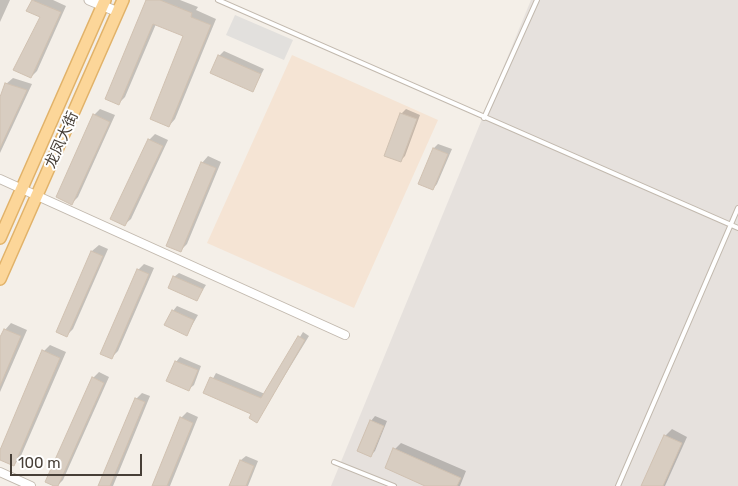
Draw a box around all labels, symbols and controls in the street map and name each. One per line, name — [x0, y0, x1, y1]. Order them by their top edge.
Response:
street label: 龙凤大街 — [42, 109, 82, 171]
scale bar — [12, 444, 145, 476]
text: 100 m — [18, 454, 60, 472]

